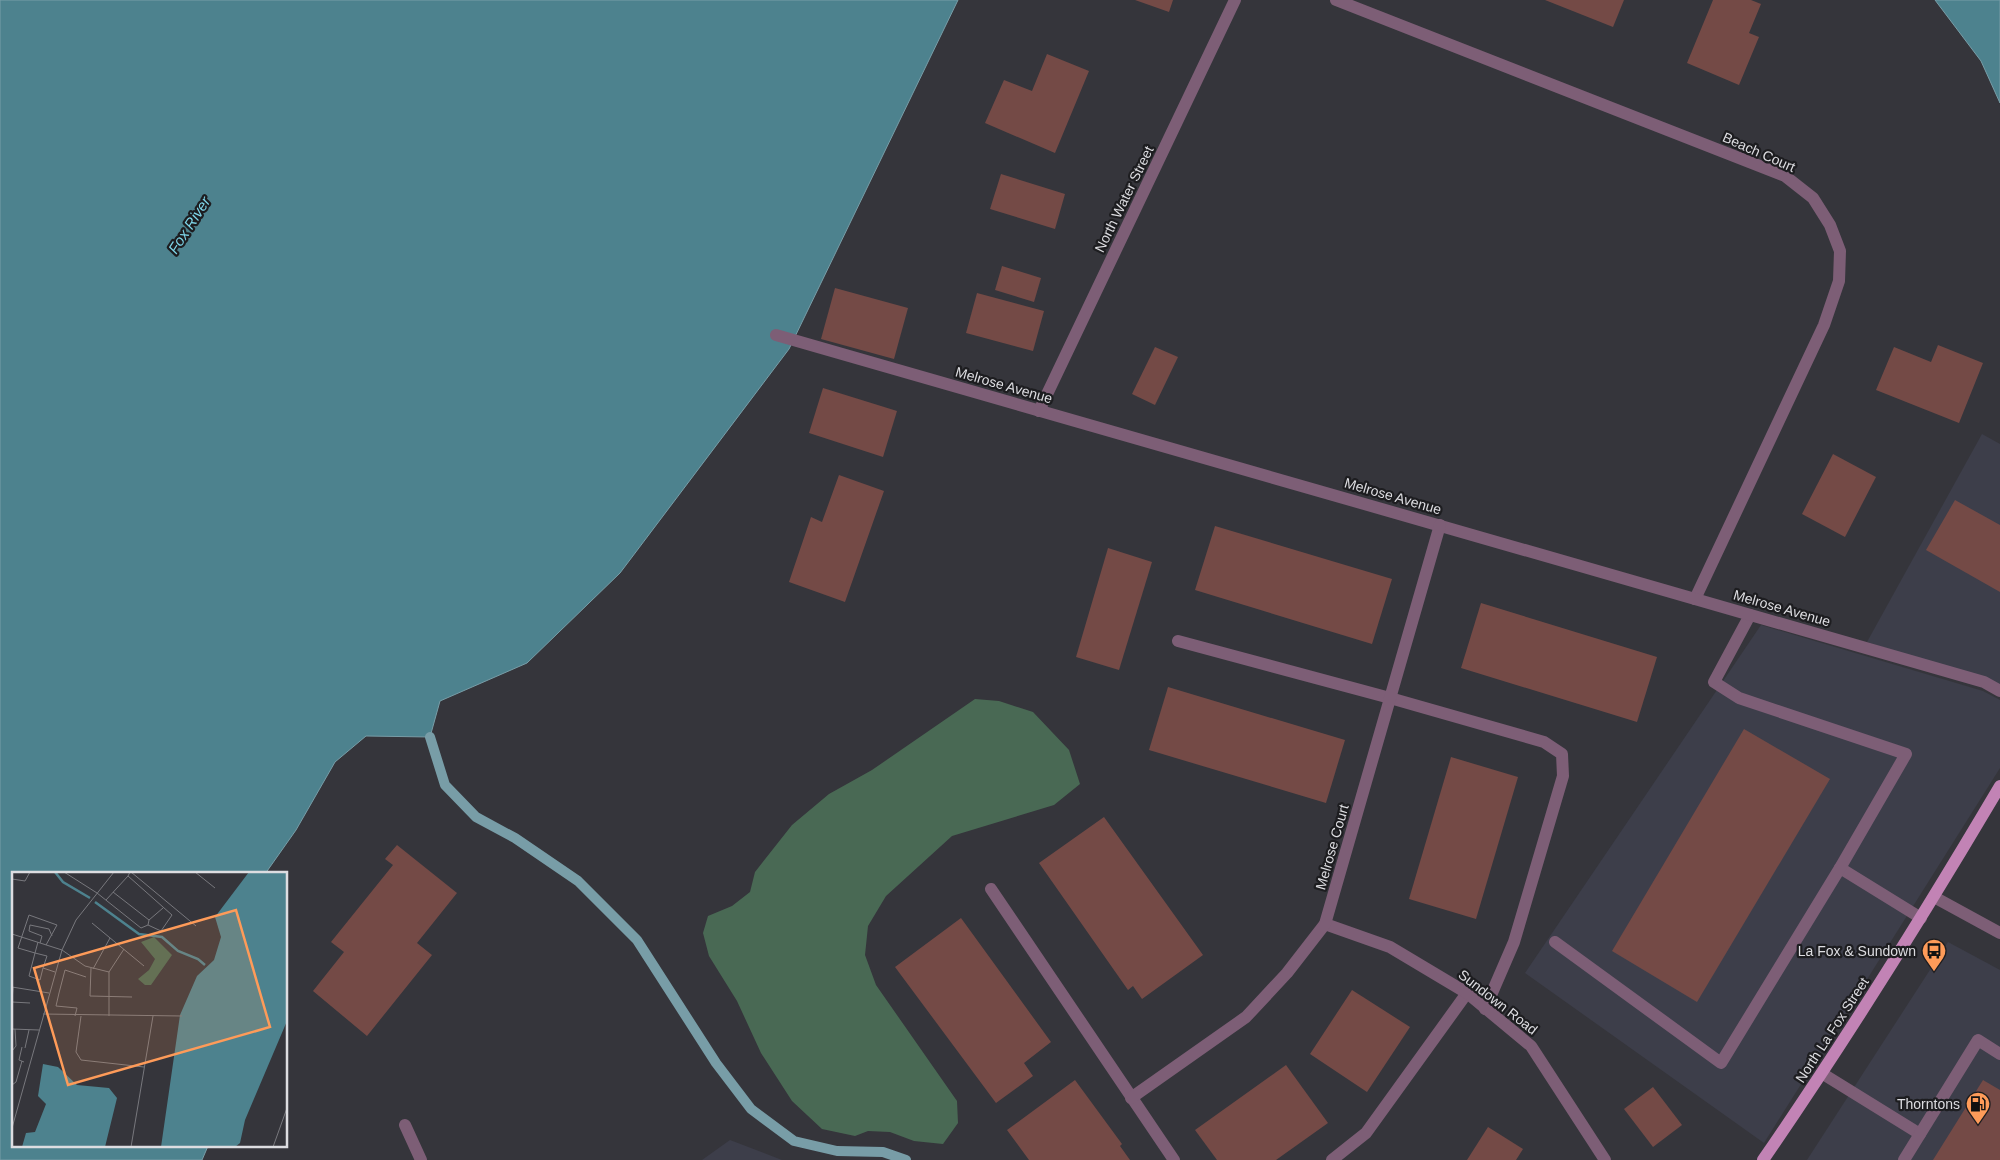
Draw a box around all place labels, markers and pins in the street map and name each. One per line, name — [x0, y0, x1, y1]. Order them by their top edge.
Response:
bus stop icon: La Fox & Sundown — [1921, 938, 1947, 972]
place label: La Fox & Sundown — [1798, 943, 1916, 959]
fuel station icon: Thorntons — [1965, 1091, 1991, 1125]
place label: Thorntons — [1897, 1096, 1960, 1112]

